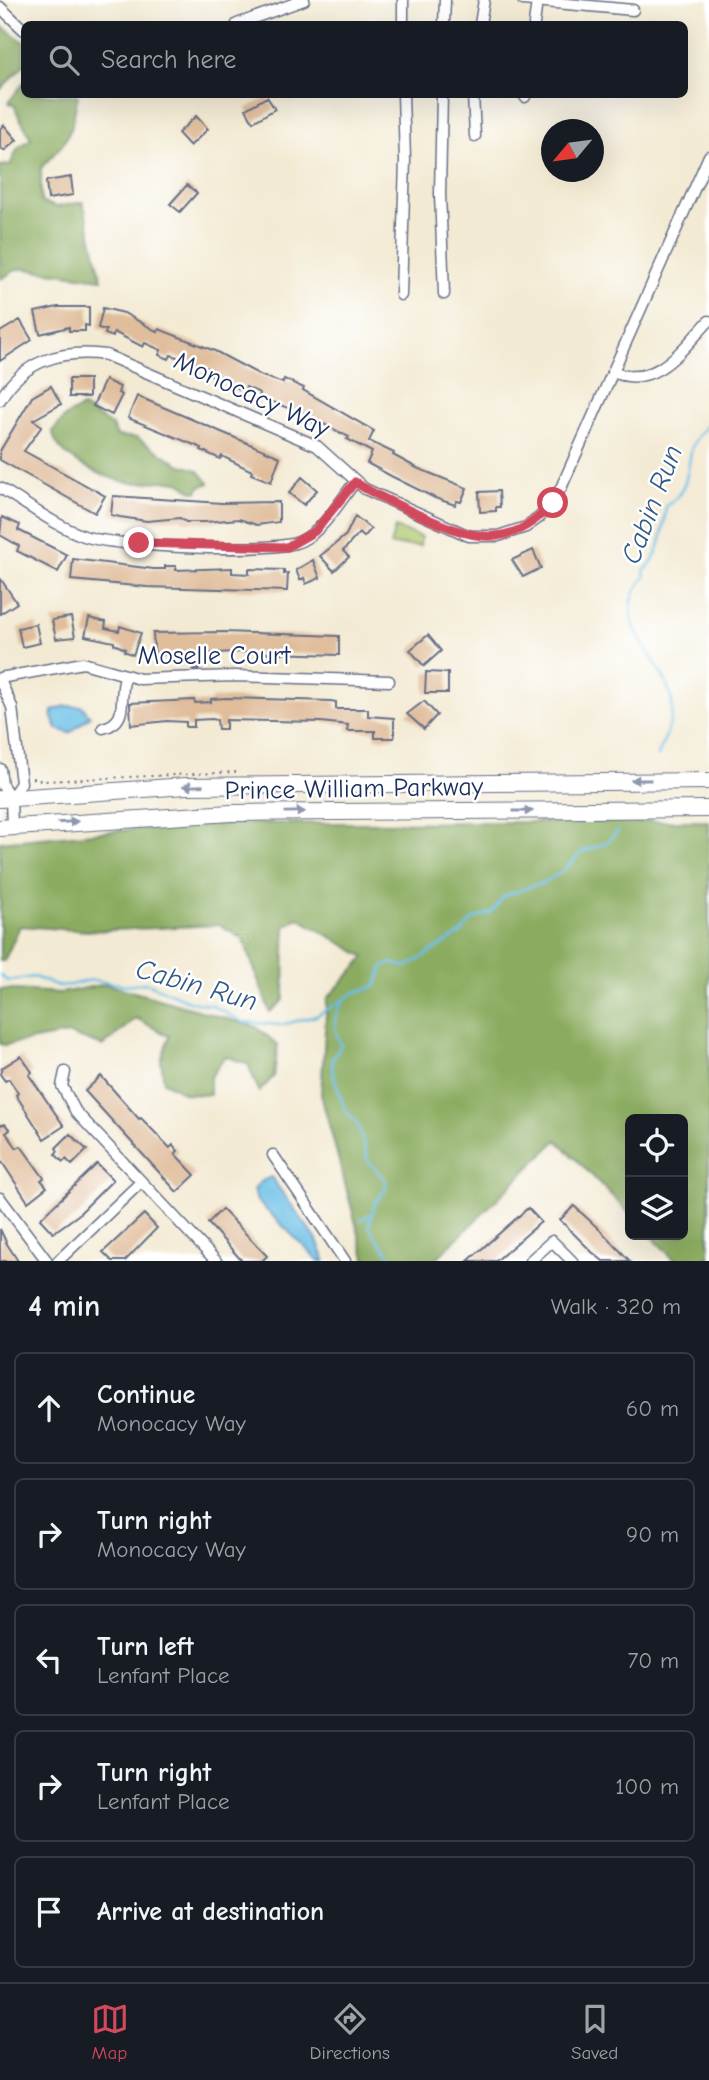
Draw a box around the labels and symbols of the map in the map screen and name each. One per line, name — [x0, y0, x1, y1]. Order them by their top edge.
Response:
north arrow — [541, 119, 604, 182]
street label: Monocacy Way — [169, 346, 335, 444]
water label: Cabin Run — [615, 440, 689, 568]
route start — [537, 487, 568, 518]
route end — [123, 527, 154, 558]
street label: Moselle Court — [138, 641, 292, 671]
street label: Prince William Parkway — [224, 772, 484, 806]
one-way arrow — [630, 774, 652, 786]
one-way arrow — [182, 780, 204, 791]
one-way arrow — [512, 805, 534, 816]
one-way arrow — [284, 806, 306, 818]
one-way arrow — [57, 816, 79, 827]
water label: Cabin Run — [132, 952, 261, 1018]

